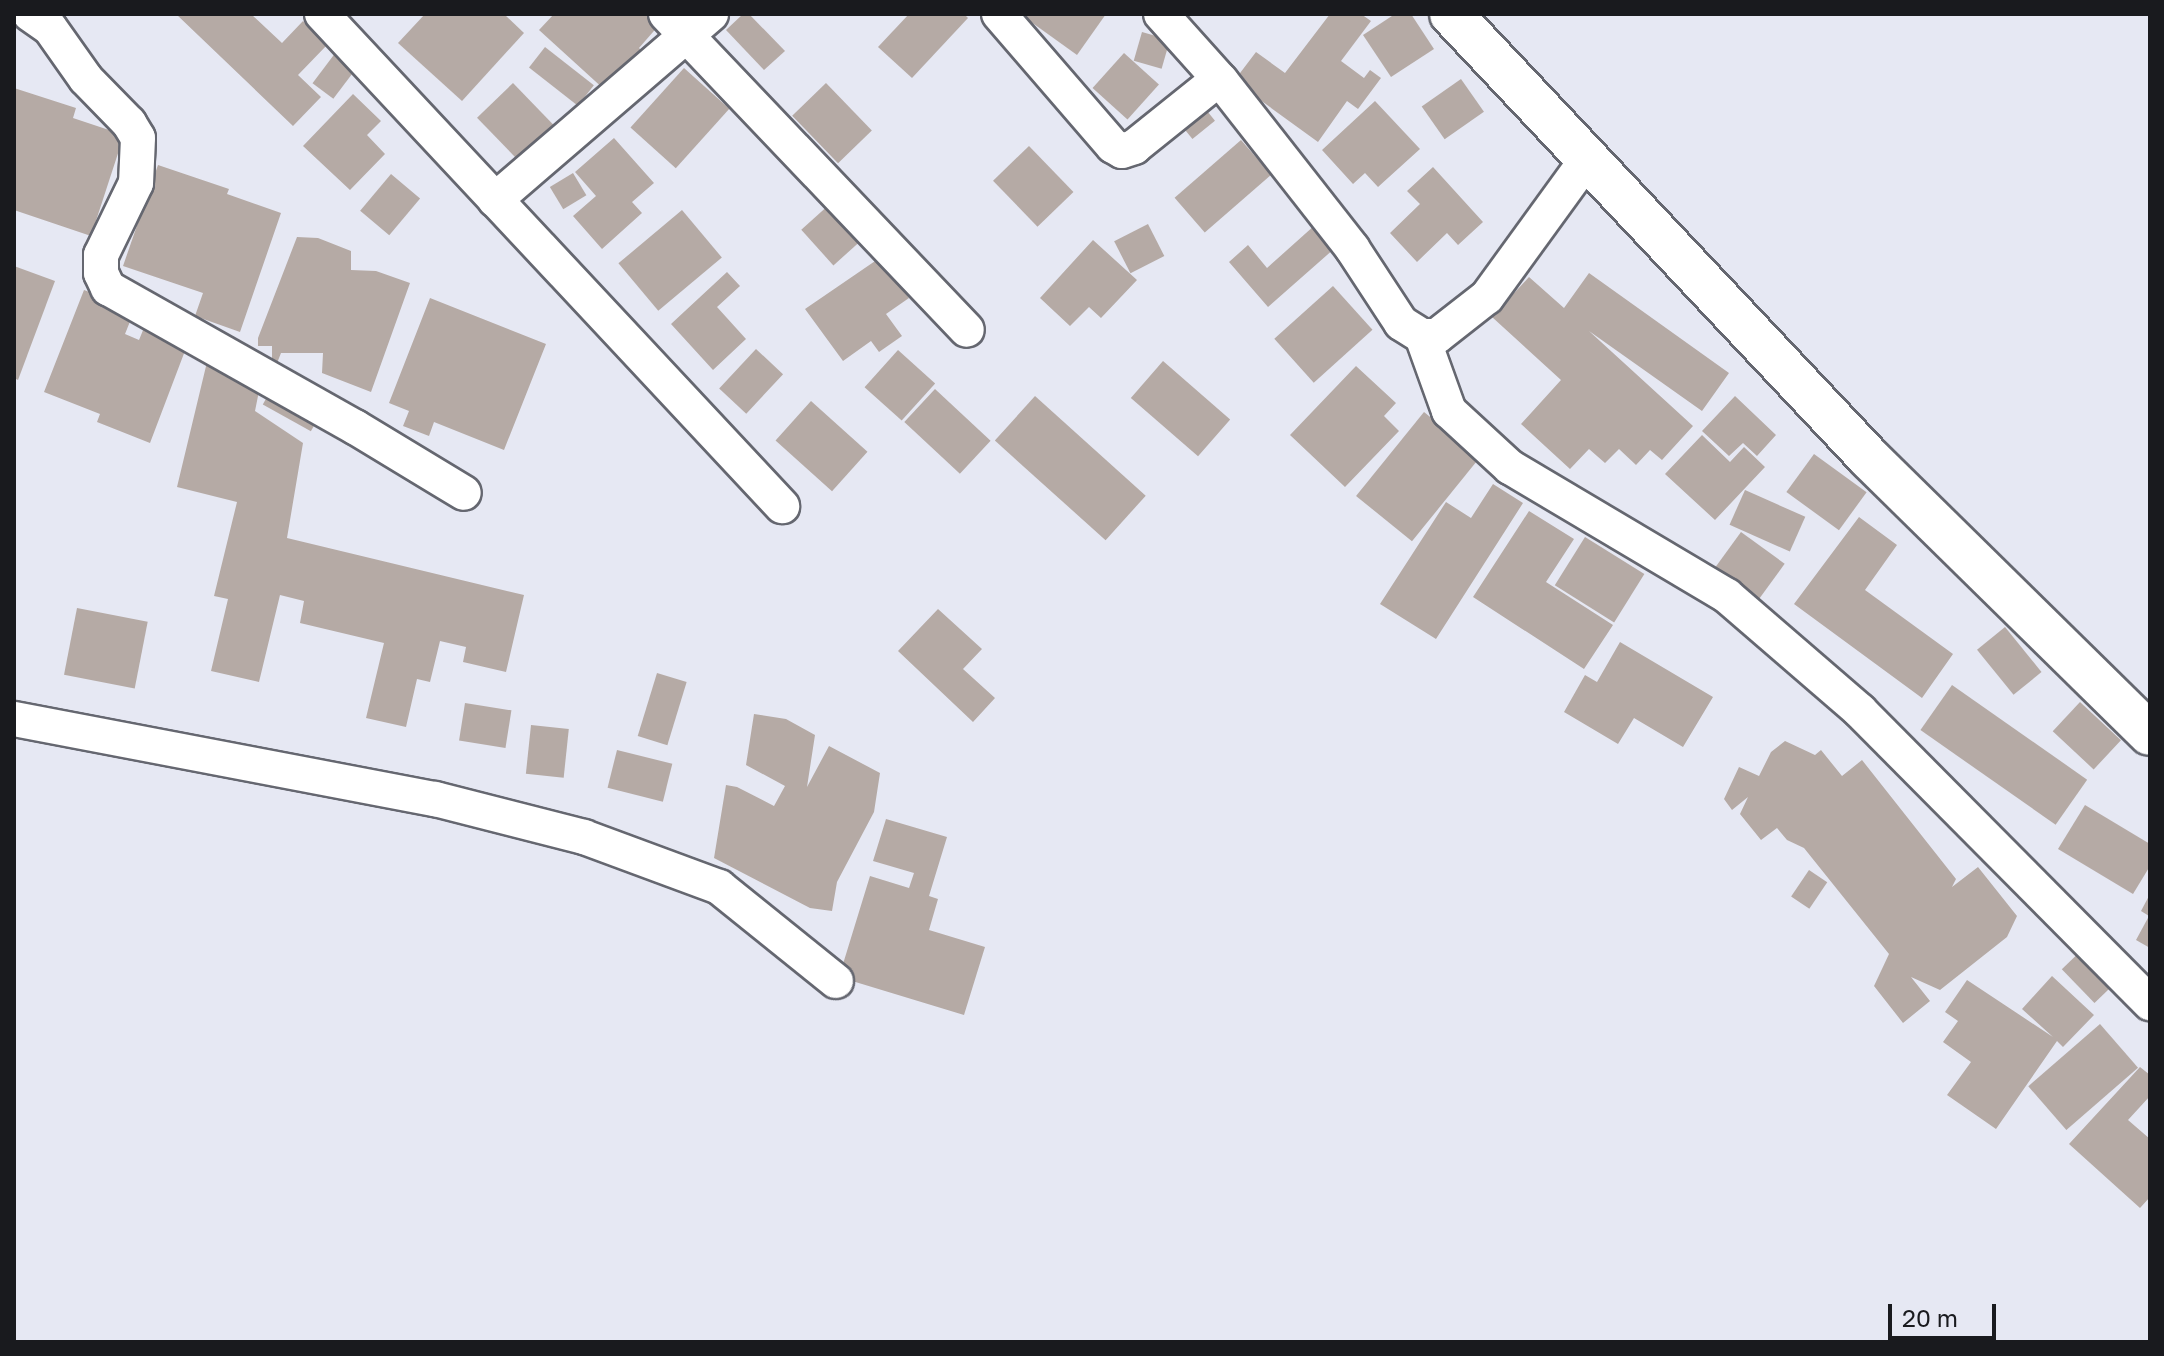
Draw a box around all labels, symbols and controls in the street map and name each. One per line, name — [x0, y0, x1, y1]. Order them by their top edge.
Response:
scale bar — [1892, 1288, 2000, 1338]
text: 20 m — [1902, 1303, 1958, 1332]

